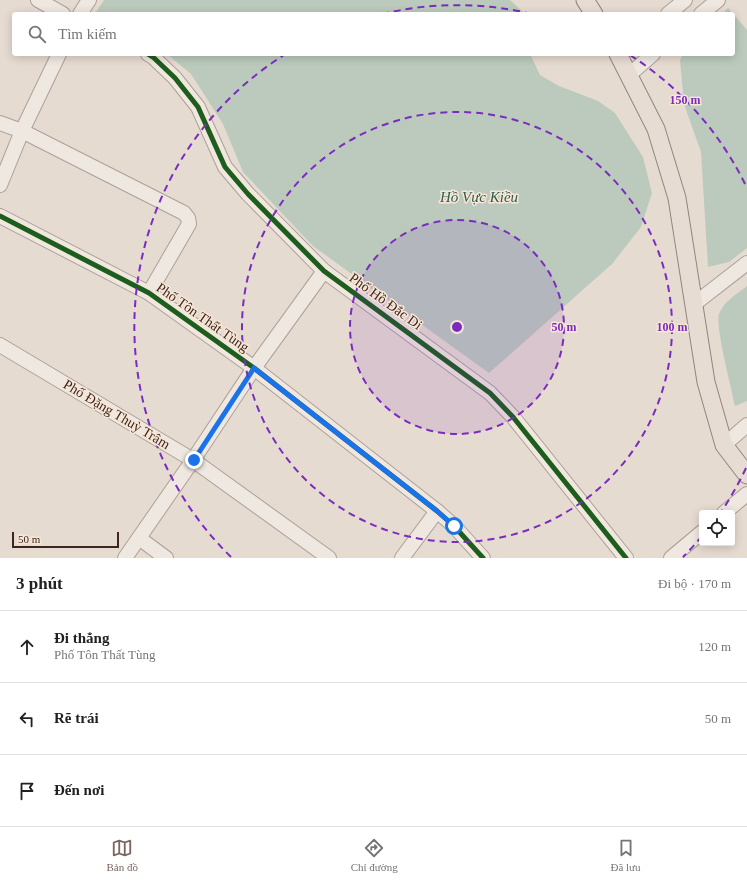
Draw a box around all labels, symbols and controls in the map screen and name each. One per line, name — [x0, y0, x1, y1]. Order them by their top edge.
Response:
search box — [12, 12, 735, 56]
icon: search — [26, 23, 48, 45]
text: Tìm kiếm — [58, 26, 117, 42]
text: 150 m — [670, 93, 701, 107]
water label: Hồ Vực Kiều — [439, 189, 518, 205]
street label: Phố Hồ Đắc Di — [347, 270, 425, 333]
street label: Phố Tôn Thất Tùng — [154, 280, 252, 355]
centre of rings — [450, 320, 464, 334]
text: 50 m — [552, 320, 577, 334]
text: 100 m — [657, 320, 688, 334]
street label: Phố Đặng Thuỳ Trâm — [61, 377, 173, 452]
route end — [185, 451, 203, 469]
map controls — [699, 510, 735, 546]
button: locate — [699, 510, 735, 546]
route start — [445, 517, 463, 535]
scale bar — [12, 530, 119, 549]
text: 50 m — [18, 533, 40, 545]
text: 3 phút — [16, 574, 63, 593]
text: Đi bộ · 170 m — [658, 576, 731, 591]
text: Đi thẳng — [54, 630, 109, 646]
icon: ahead — [16, 636, 38, 658]
text: 120 m — [698, 639, 731, 654]
text: Phố Tôn Thất Tùng — [54, 647, 155, 662]
icon: left — [16, 708, 38, 730]
text: Rẽ trái — [54, 710, 99, 726]
text: 50 m — [705, 711, 731, 726]
icon: arrive — [16, 780, 38, 802]
text: Đến nơi — [54, 782, 104, 798]
tab: Bản đồ — [106, 837, 138, 873]
tab: Chỉ đường — [351, 837, 398, 873]
tab: Đã lưu — [610, 837, 641, 873]

